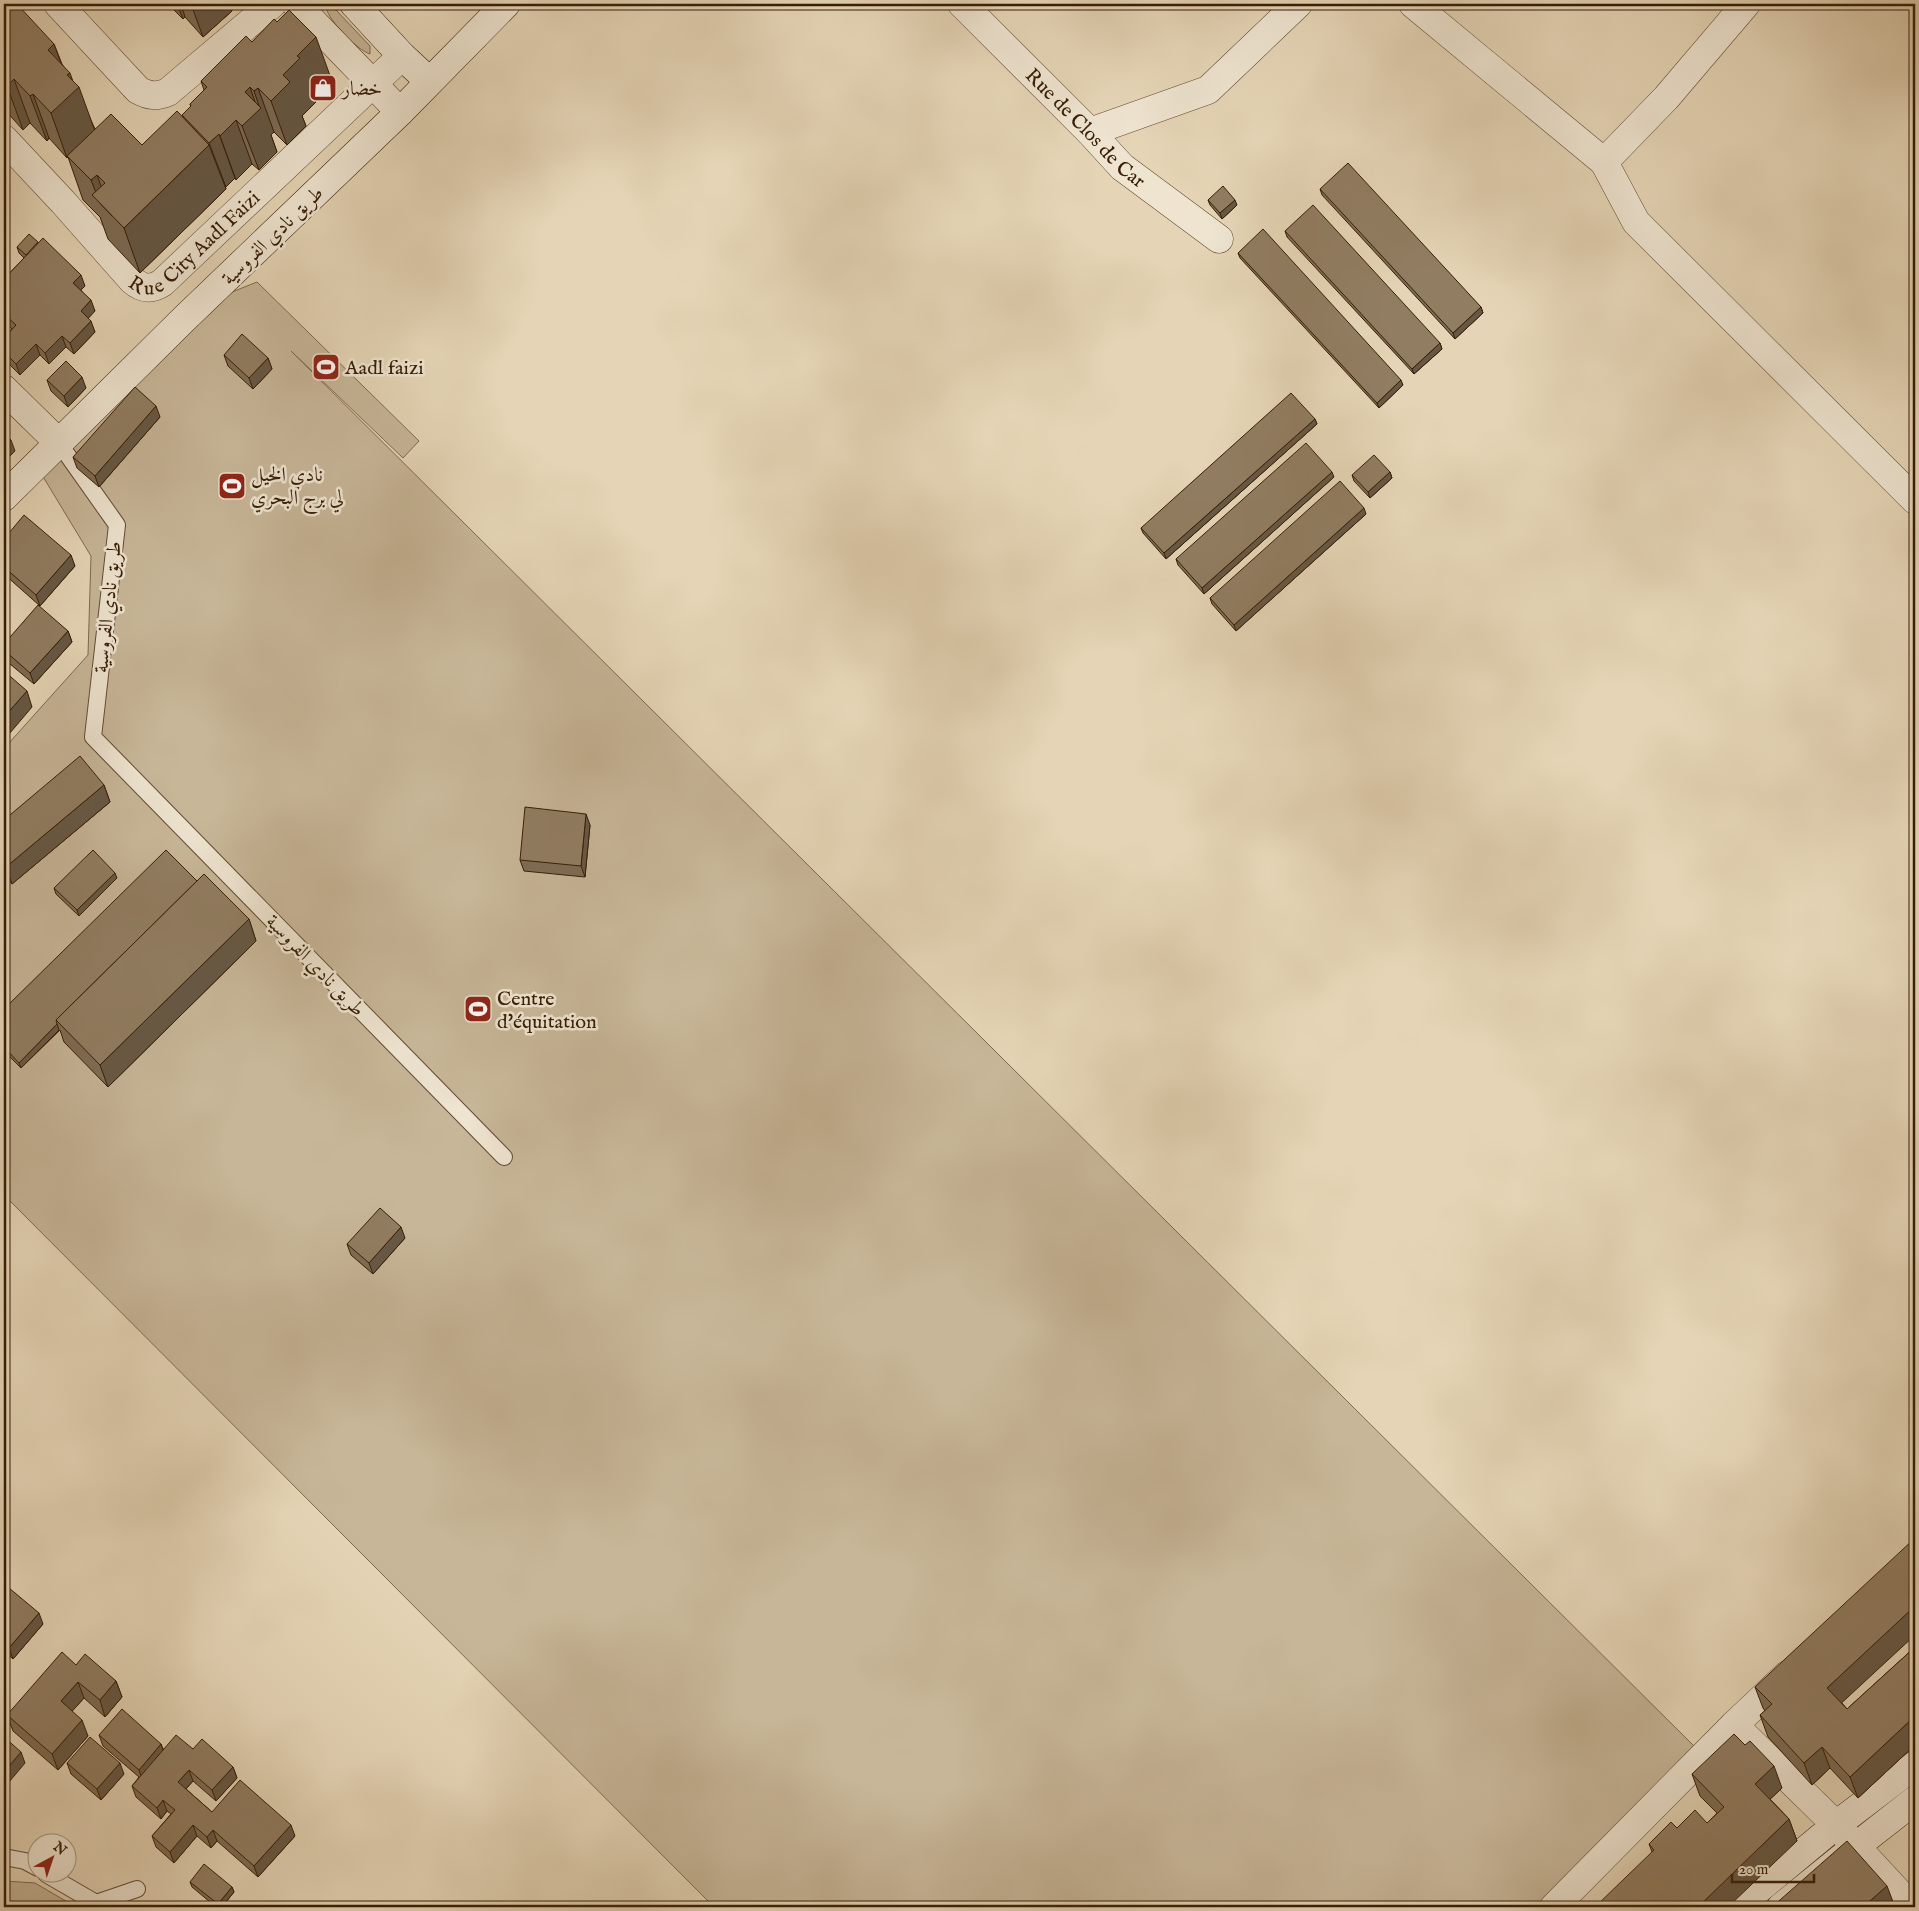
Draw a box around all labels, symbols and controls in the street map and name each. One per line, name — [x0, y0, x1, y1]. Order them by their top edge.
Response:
street label: Rue de Clos de Car — [1019, 64, 1150, 194]
shop icon: خضار — [308, 73, 338, 103]
place label: خضار — [340, 77, 382, 102]
street label: طريق نادي الفروسية — [217, 181, 331, 292]
street label: Rue City Aadl Faizi — [123, 186, 266, 302]
sports icon: Aadl faizi — [311, 352, 341, 382]
place label: Aadl faizi — [344, 356, 424, 381]
place label: نادي الخيل لي برج البحري — [251, 463, 344, 515]
sports icon: نادي الخيل لي برج البحري — [217, 471, 247, 501]
street label: طريق نادي الفروسية — [89, 540, 130, 674]
street label: طريق نادي الفروسية — [259, 910, 370, 1024]
place label: Centre d'équitation — [497, 987, 597, 1035]
sports icon: Centre d'équitation — [463, 994, 493, 1024]
north arrow — [28, 1834, 78, 1884]
text: N — [49, 1837, 70, 1860]
scale bar — [1732, 1851, 1814, 1883]
text: 20 m — [1739, 1860, 1769, 1879]

